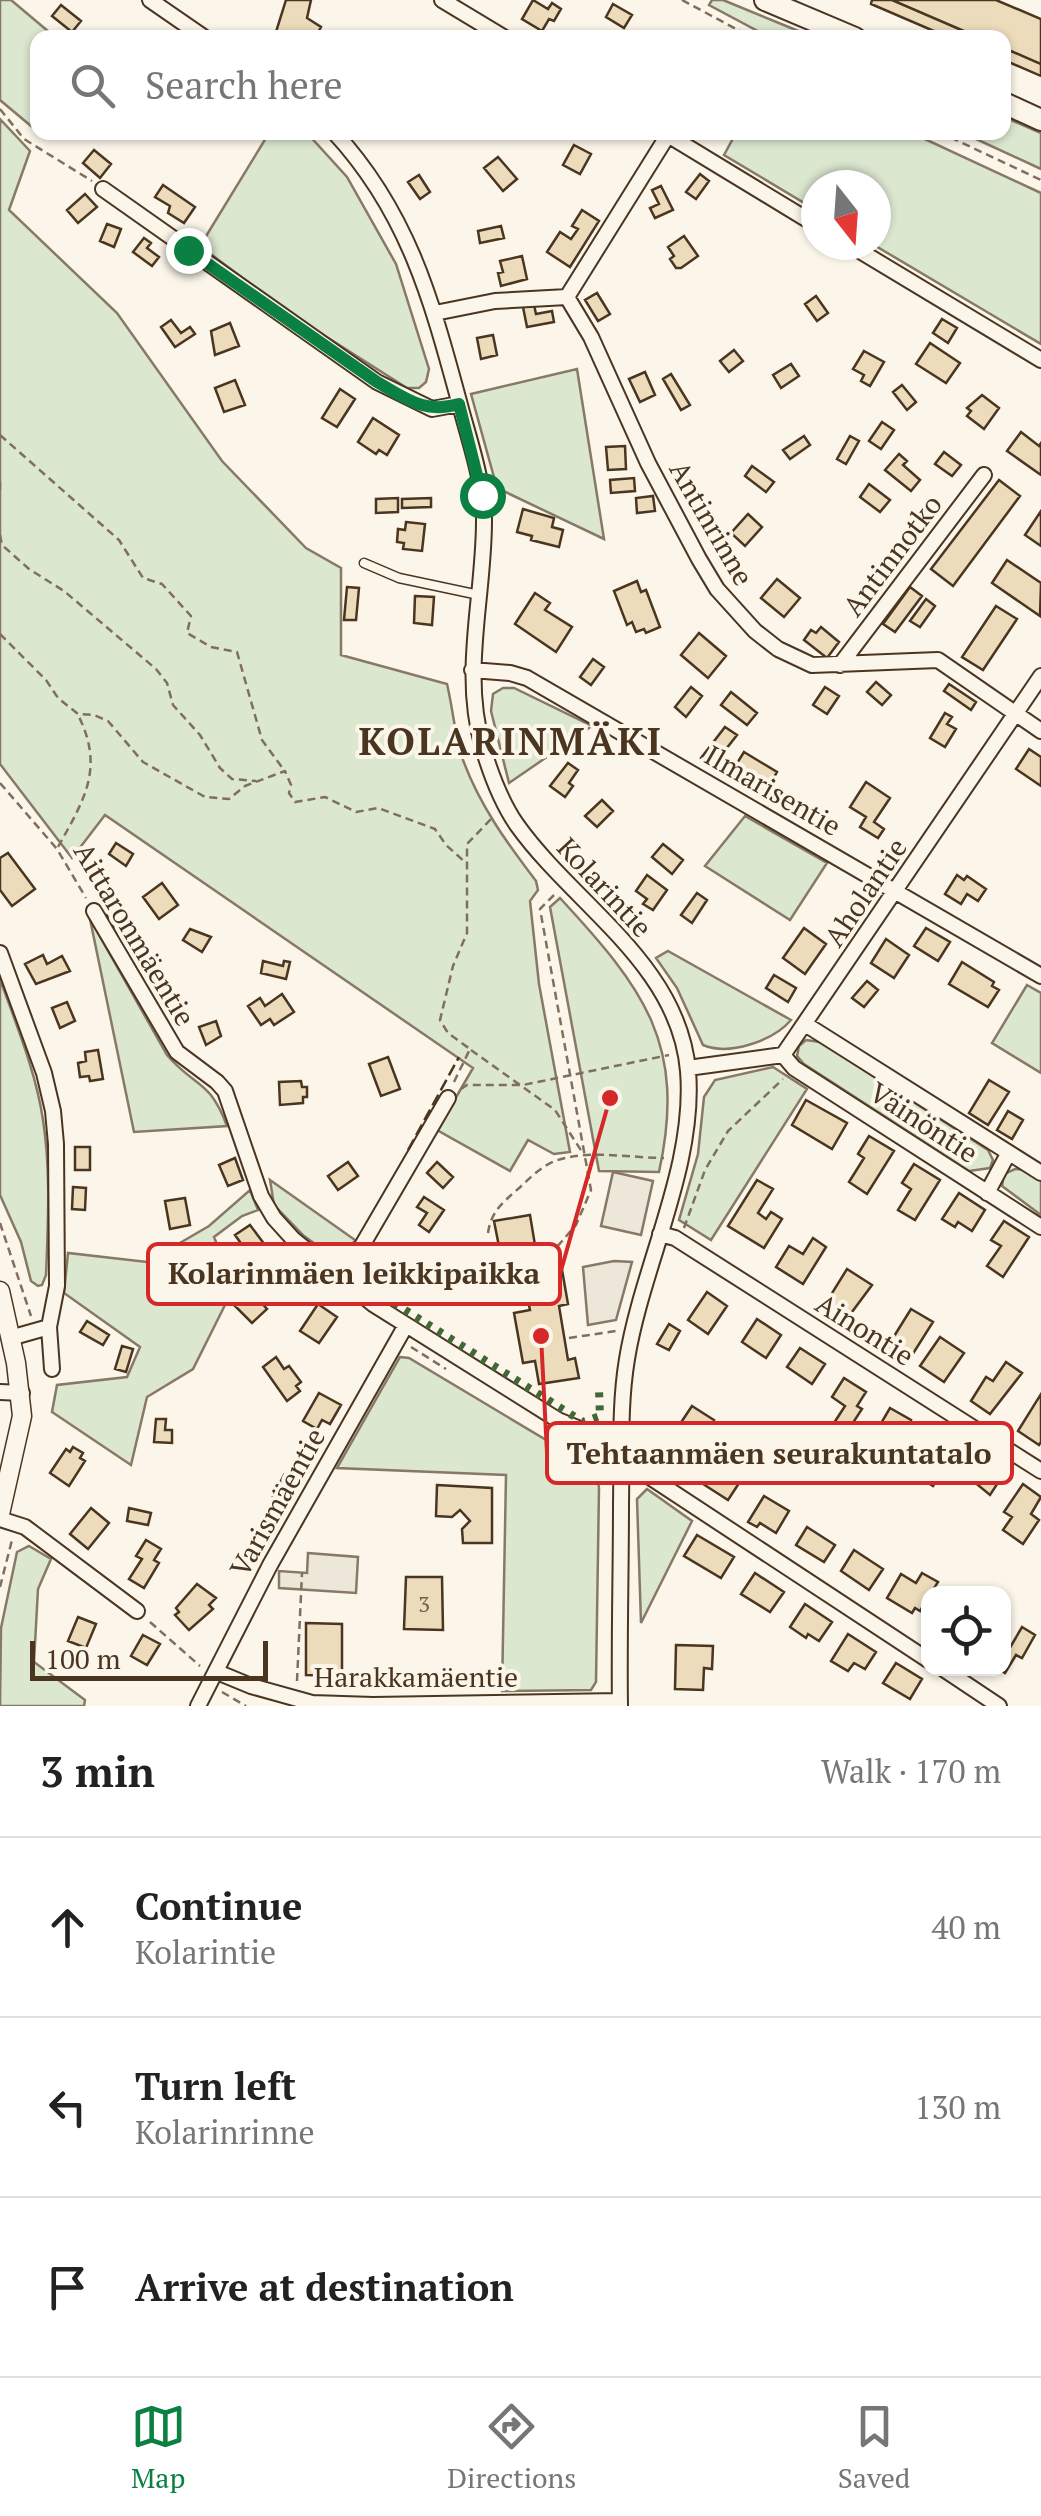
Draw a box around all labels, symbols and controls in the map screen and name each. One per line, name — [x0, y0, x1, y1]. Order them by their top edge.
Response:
search box — [30, 30, 1011, 140]
icon: search — [65, 58, 120, 113]
text: Search here — [145, 60, 343, 110]
north arrow — [801, 170, 891, 260]
route end — [166, 228, 212, 274]
street label: Antinrinne — [662, 454, 762, 592]
route start — [460, 473, 506, 519]
street label: Antinnotko — [834, 487, 950, 623]
district label: KOLARINMÄKI — [359, 716, 663, 766]
street label: Ilmarisentie — [698, 736, 848, 844]
street label: Kolarintie — [549, 829, 661, 945]
street label: Aholantie — [815, 831, 915, 953]
street label: Aittaronmäentie — [66, 836, 204, 1032]
street label: Väinöntie — [863, 1073, 985, 1171]
callout: Kolarinmäen leikkipaikka — [148, 1244, 560, 1304]
text: Kolarinmäen leikkipaikka — [168, 1253, 540, 1293]
street label: Ainontie — [809, 1284, 921, 1374]
street label: Varismäentie — [221, 1421, 333, 1583]
callout: Tehtaanmäen seurakuntatalo — [547, 1423, 1012, 1483]
text: Tehtaanmäen seurakuntatalo — [567, 1433, 991, 1473]
map controls — [921, 1586, 1011, 1676]
button: locate — [921, 1586, 1011, 1676]
house number: 3 — [418, 1589, 430, 1618]
scale bar — [30, 1636, 268, 1680]
text: 100 m — [45, 1640, 121, 1677]
street label: Harakkamäentie — [314, 1658, 518, 1695]
text: 3 min — [40, 1743, 155, 1799]
text: Walk · 170 m — [821, 1750, 1001, 1792]
text: Continue — [135, 1881, 302, 1931]
icon: ahead — [40, 1900, 95, 1955]
text: 40 m — [931, 1906, 1001, 1948]
text: Kolarintie — [135, 1931, 276, 1973]
text: Turn left — [135, 2061, 296, 2111]
icon: left — [40, 2080, 95, 2135]
text: 130 m — [914, 2086, 1001, 2128]
text: Kolarinrinne — [135, 2111, 315, 2153]
icon: arrive — [40, 2260, 95, 2315]
text: Arrive at destination — [135, 2262, 514, 2312]
tab: Map — [131, 2399, 186, 2496]
tab: Directions — [447, 2399, 576, 2496]
tab: Saved — [838, 2399, 910, 2496]

